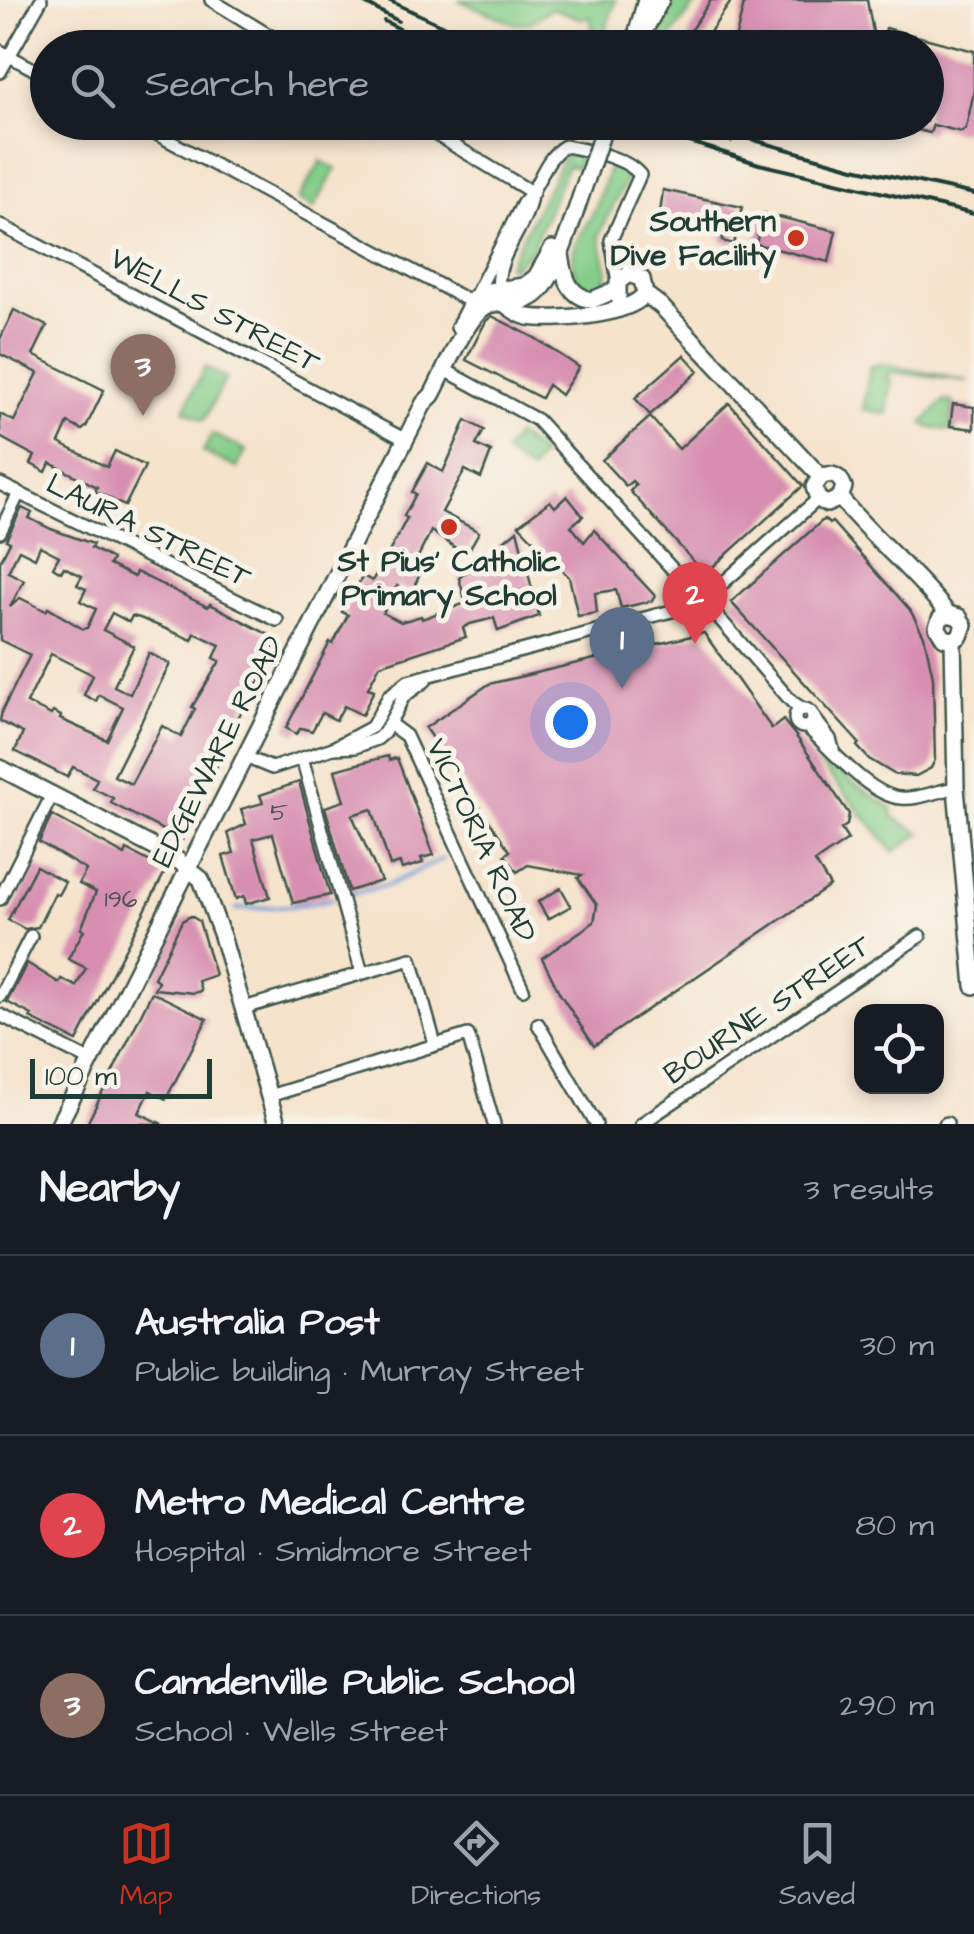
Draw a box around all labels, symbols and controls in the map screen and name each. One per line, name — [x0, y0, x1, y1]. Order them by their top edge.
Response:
search box — [30, 30, 944, 140]
icon: search — [65, 58, 120, 113]
text: Search here — [145, 59, 369, 111]
place label: Southern Dive Facility — [611, 201, 777, 279]
marker: Southern Dive Facility — [785, 227, 807, 249]
street label: WELLS STREET — [102, 238, 327, 384]
pin: 3 — [110, 334, 176, 416]
street label: LAURA STREET — [39, 463, 258, 599]
marker: St Pius' Catholic Primary School — [438, 516, 460, 538]
place label: St Pius' Catholic Primary School — [337, 541, 560, 619]
pin: 2 — [662, 562, 728, 644]
pin: 1 — [590, 606, 654, 689]
street label: EDGEWARE ROAD — [141, 629, 294, 874]
your location — [545, 697, 596, 748]
street label: VICTORIA ROAD — [415, 732, 547, 949]
house number: 5 — [270, 795, 288, 830]
house number: 196 — [104, 882, 138, 917]
street label: BOURNE STREET — [656, 925, 880, 1095]
map controls — [854, 1004, 944, 1094]
button: locate — [854, 1004, 944, 1094]
scale bar — [30, 1054, 212, 1098]
text: 100 m — [45, 1057, 117, 1096]
text: Nearby — [40, 1160, 180, 1218]
text: 3 results — [804, 1167, 934, 1212]
text: Australia Post — [135, 1297, 380, 1349]
text: 1 — [70, 1323, 75, 1368]
text: 30 m — [860, 1323, 934, 1368]
text: Public building · Murray Street — [135, 1349, 584, 1394]
text: Metro Medical Centre — [135, 1477, 525, 1529]
text: 2 — [63, 1503, 82, 1548]
text: 80 m — [855, 1503, 934, 1548]
text: Hospital · Smidmore Street — [135, 1529, 532, 1574]
text: Camdenville Public School — [135, 1657, 575, 1709]
text: 3 — [64, 1683, 81, 1728]
text: 290 m — [840, 1683, 934, 1728]
text: School · Wells Street — [135, 1709, 448, 1754]
tab: Map — [119, 1816, 174, 1915]
tab: Directions — [411, 1816, 541, 1915]
tab: Saved — [779, 1816, 855, 1915]

